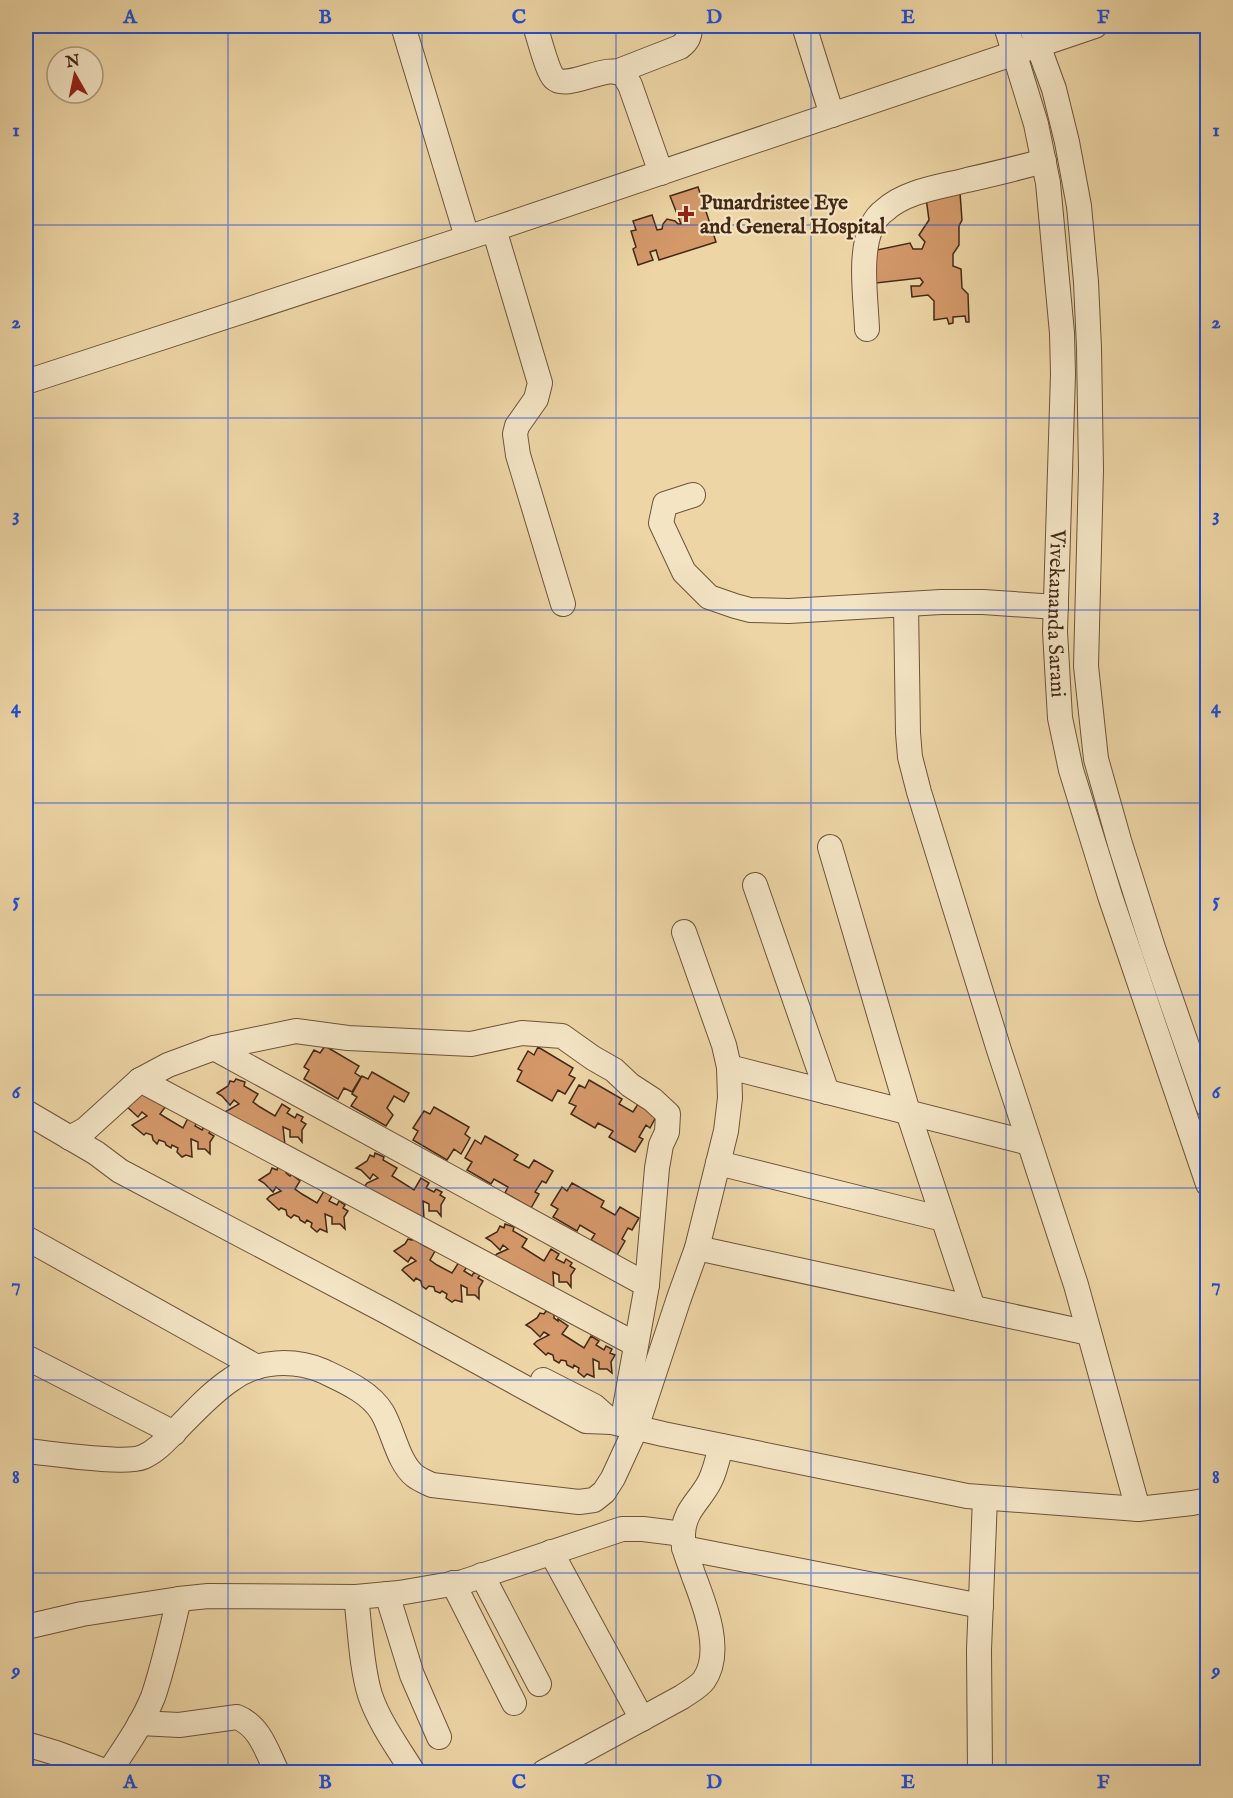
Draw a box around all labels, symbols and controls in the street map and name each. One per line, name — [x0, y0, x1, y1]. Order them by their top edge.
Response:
text: A — [122, 5, 138, 30]
text: B — [318, 5, 332, 30]
text: C — [512, 5, 526, 30]
text: D — [706, 5, 722, 30]
text: E — [901, 5, 915, 30]
text: F — [1097, 5, 1110, 30]
north arrow — [45, 45, 105, 105]
text: N — [64, 51, 82, 73]
text: 1 — [12, 118, 20, 143]
text: 1 — [1212, 118, 1220, 143]
place label: Punardristee Eye and General Hospital — [700, 190, 887, 241]
marker: Punardristee Eye and General Hospital — [677, 205, 695, 223]
text: 2 — [11, 310, 21, 335]
text: 2 — [1211, 310, 1221, 335]
text: 3 — [12, 503, 20, 528]
text: 3 — [1212, 503, 1220, 528]
street label: Vivekananda Sarani — [1040, 528, 1071, 698]
text: 4 — [11, 695, 22, 720]
text: 4 — [1211, 695, 1222, 720]
text: 5 — [12, 888, 20, 913]
text: 5 — [1212, 888, 1220, 913]
text: 6 — [12, 1080, 22, 1105]
text: 6 — [1212, 1080, 1222, 1105]
text: 7 — [11, 1273, 21, 1298]
text: 7 — [1211, 1273, 1221, 1298]
text: 8 — [12, 1465, 20, 1490]
text: 8 — [1212, 1465, 1220, 1490]
text: 9 — [11, 1658, 21, 1683]
text: 9 — [1211, 1658, 1221, 1683]
text: A — [122, 1770, 138, 1795]
text: B — [318, 1770, 332, 1795]
text: C — [512, 1770, 526, 1795]
text: D — [706, 1770, 722, 1795]
text: E — [901, 1770, 915, 1795]
text: F — [1097, 1770, 1110, 1795]

